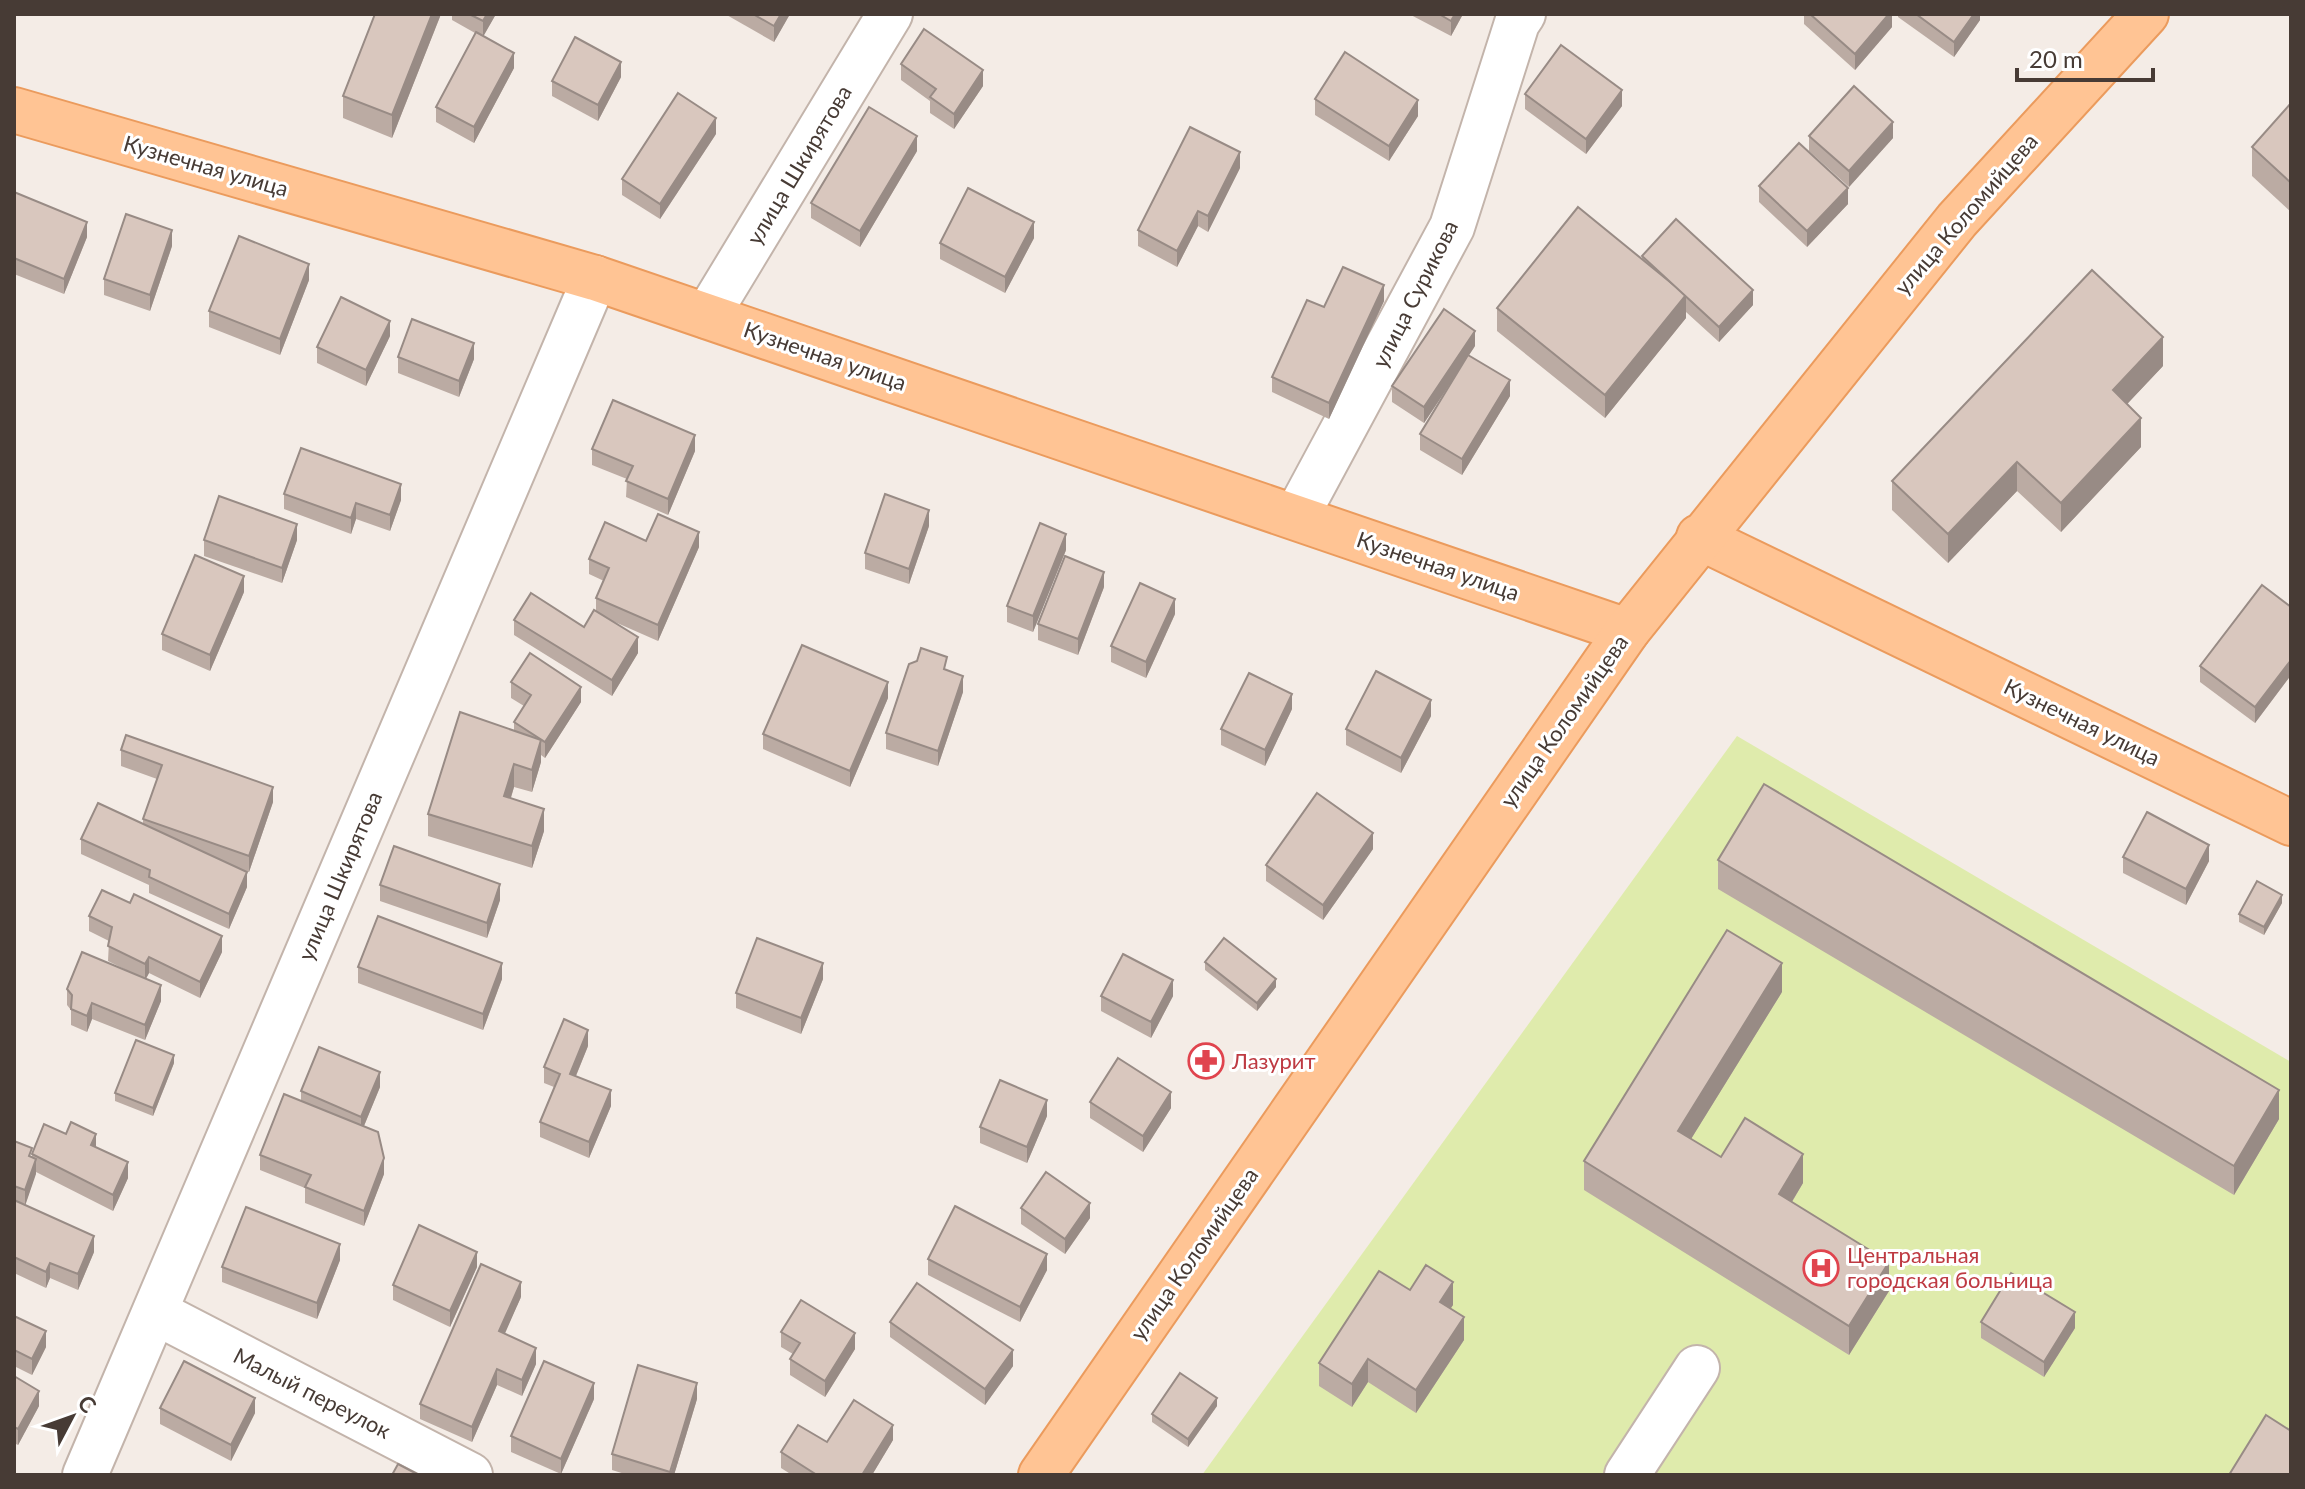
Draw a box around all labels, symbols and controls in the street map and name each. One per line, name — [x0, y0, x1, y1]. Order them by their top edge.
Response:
scale bar — [2017, 32, 2153, 82]
text: 20 m — [2029, 44, 2083, 73]
street label: улица Шкирятова — [740, 80, 857, 249]
street label: улица Коломийцева — [1888, 128, 2043, 300]
street label: Кузнечная улица — [121, 129, 292, 202]
street label: улица Сурикова — [1366, 216, 1463, 372]
street label: Кузнечная улица — [740, 315, 910, 396]
street label: Кузнечная улица — [1353, 525, 1523, 606]
street label: улица Коломийцева — [1494, 629, 1633, 812]
street label: Кузнечная улица — [2000, 672, 2165, 771]
street label: улица Шкирятова — [292, 787, 387, 965]
pharmacy icon: Лазурит — [1187, 1042, 1225, 1080]
place label: Лазурит — [1231, 1047, 1316, 1074]
street label: улица Коломийцева — [1124, 1162, 1263, 1345]
place label: Центральная городская больница — [1847, 1241, 2053, 1293]
hospital icon: Центральная городская больница — [1802, 1249, 1840, 1287]
street label: Малый переулок — [229, 1341, 396, 1444]
north arrow — [32, 1377, 112, 1457]
text: С — [73, 1389, 103, 1418]

